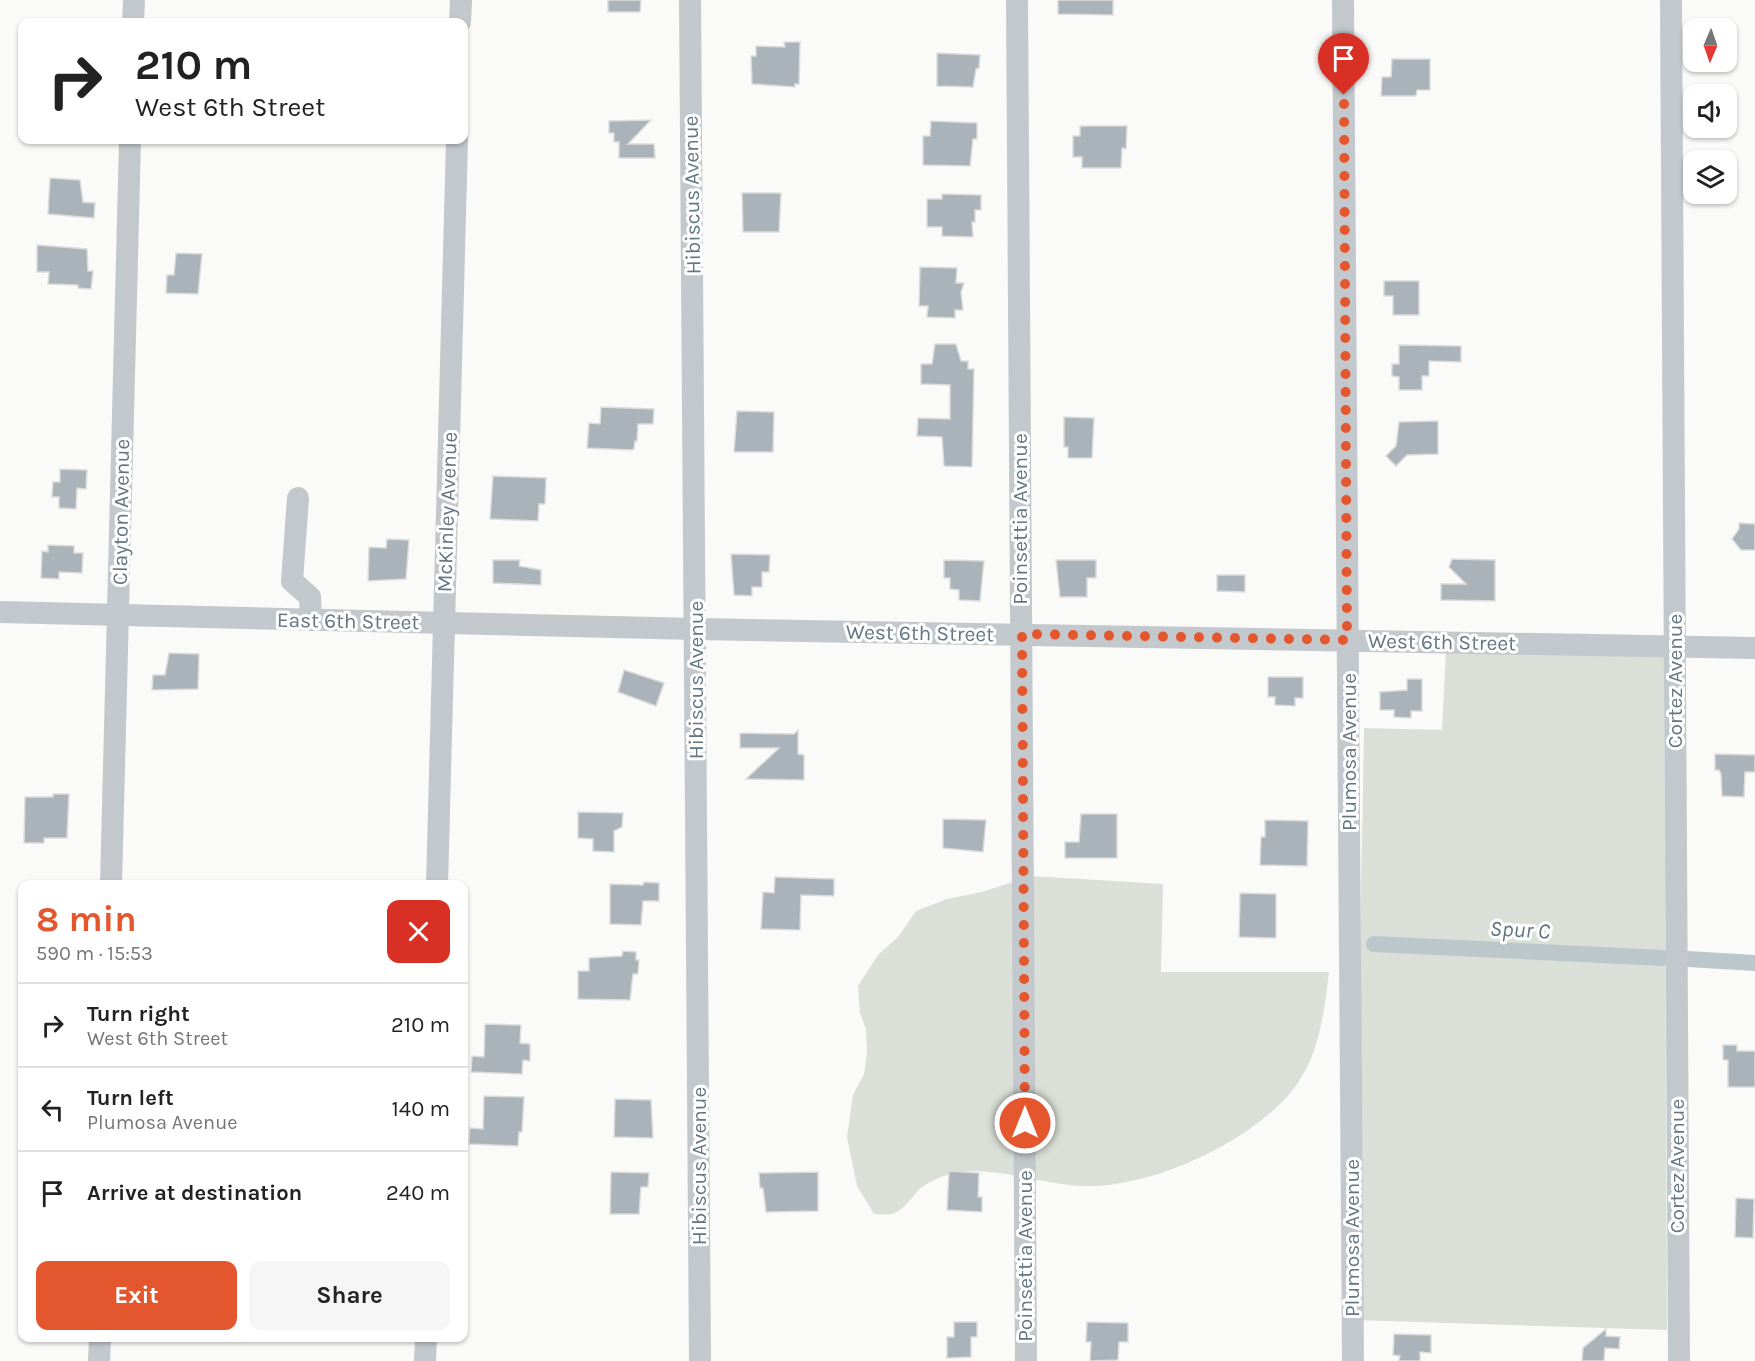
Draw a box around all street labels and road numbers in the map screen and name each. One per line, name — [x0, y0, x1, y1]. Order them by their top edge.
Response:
street label: Hibiscus Avenue — [679, 115, 705, 275]
street label: McKinley Avenue — [432, 431, 462, 593]
street label: Poinsettia Avenue — [1008, 433, 1032, 605]
street label: Clayton Avenue — [108, 439, 134, 585]
street label: Hibiscus Avenue — [684, 601, 708, 759]
street label: East 6th Street — [277, 608, 420, 634]
street label: Cortez Avenue — [1663, 614, 1687, 748]
street label: West 6th Street — [846, 620, 994, 646]
street label: West 6th Street — [1368, 629, 1516, 655]
street label: Plumosa Avenue — [1337, 673, 1361, 831]
street label: Hibiscus Avenue — [687, 1087, 711, 1245]
street label: Cortez Avenue — [1665, 1099, 1689, 1233]
street label: Plumosa Avenue — [1340, 1159, 1364, 1317]
street label: Poinsettia Avenue — [1013, 1170, 1037, 1342]

